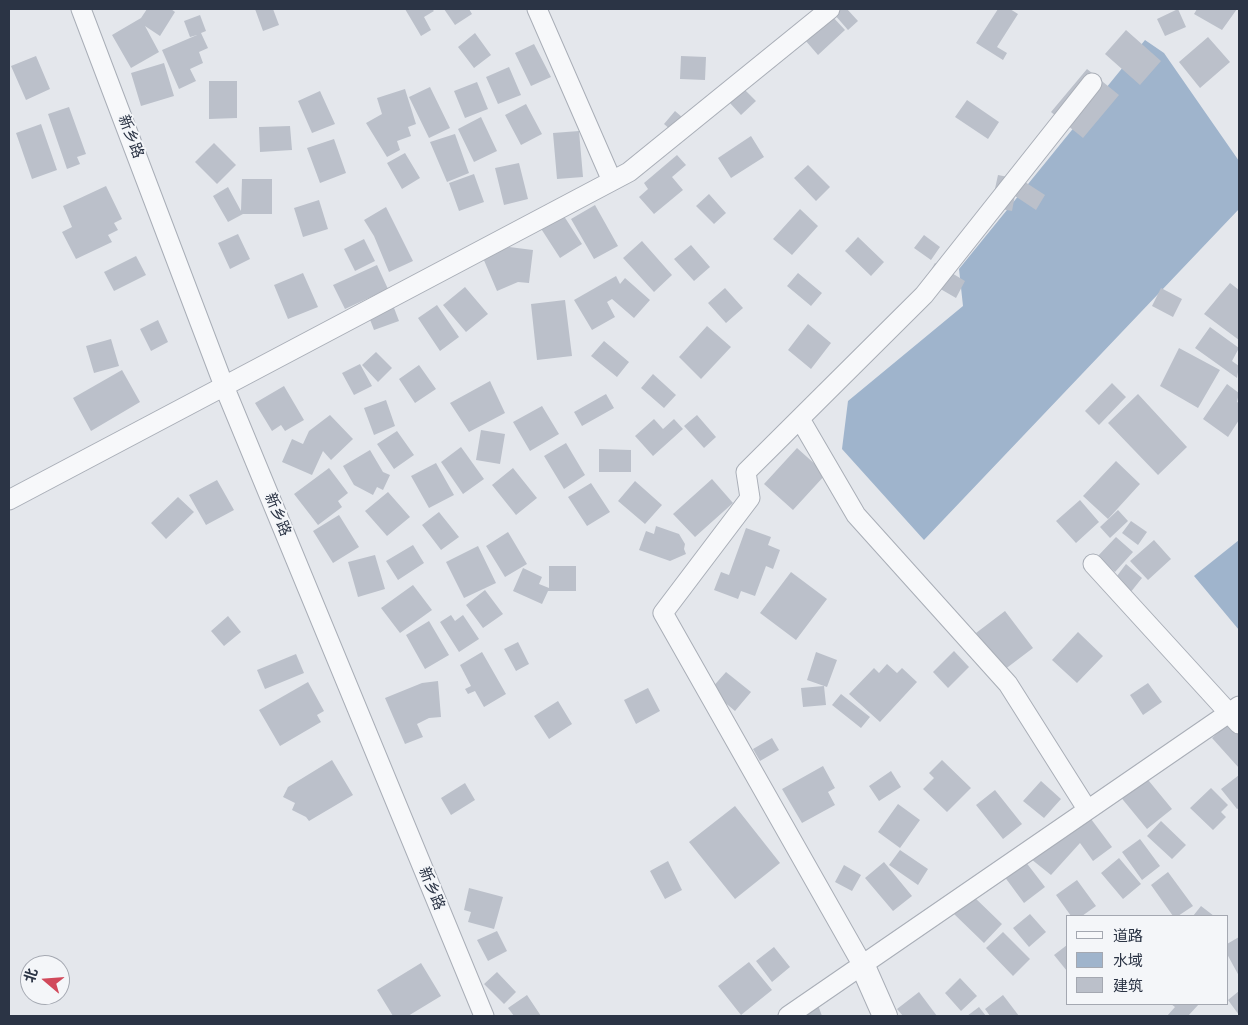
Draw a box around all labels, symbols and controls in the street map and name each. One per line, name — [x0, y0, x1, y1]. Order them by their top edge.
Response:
street label: 新乡路 — [114, 113, 146, 161]
street label: 新乡路 — [260, 491, 294, 539]
street label: 新乡路 — [414, 865, 448, 913]
legend — [1066, 915, 1228, 1005]
text: 道路 — [1113, 927, 1143, 946]
text: 水域 — [1113, 952, 1143, 971]
north arrow — [20, 955, 70, 1005]
text: 北 — [21, 966, 41, 985]
text: 建筑 — [1113, 977, 1143, 996]

